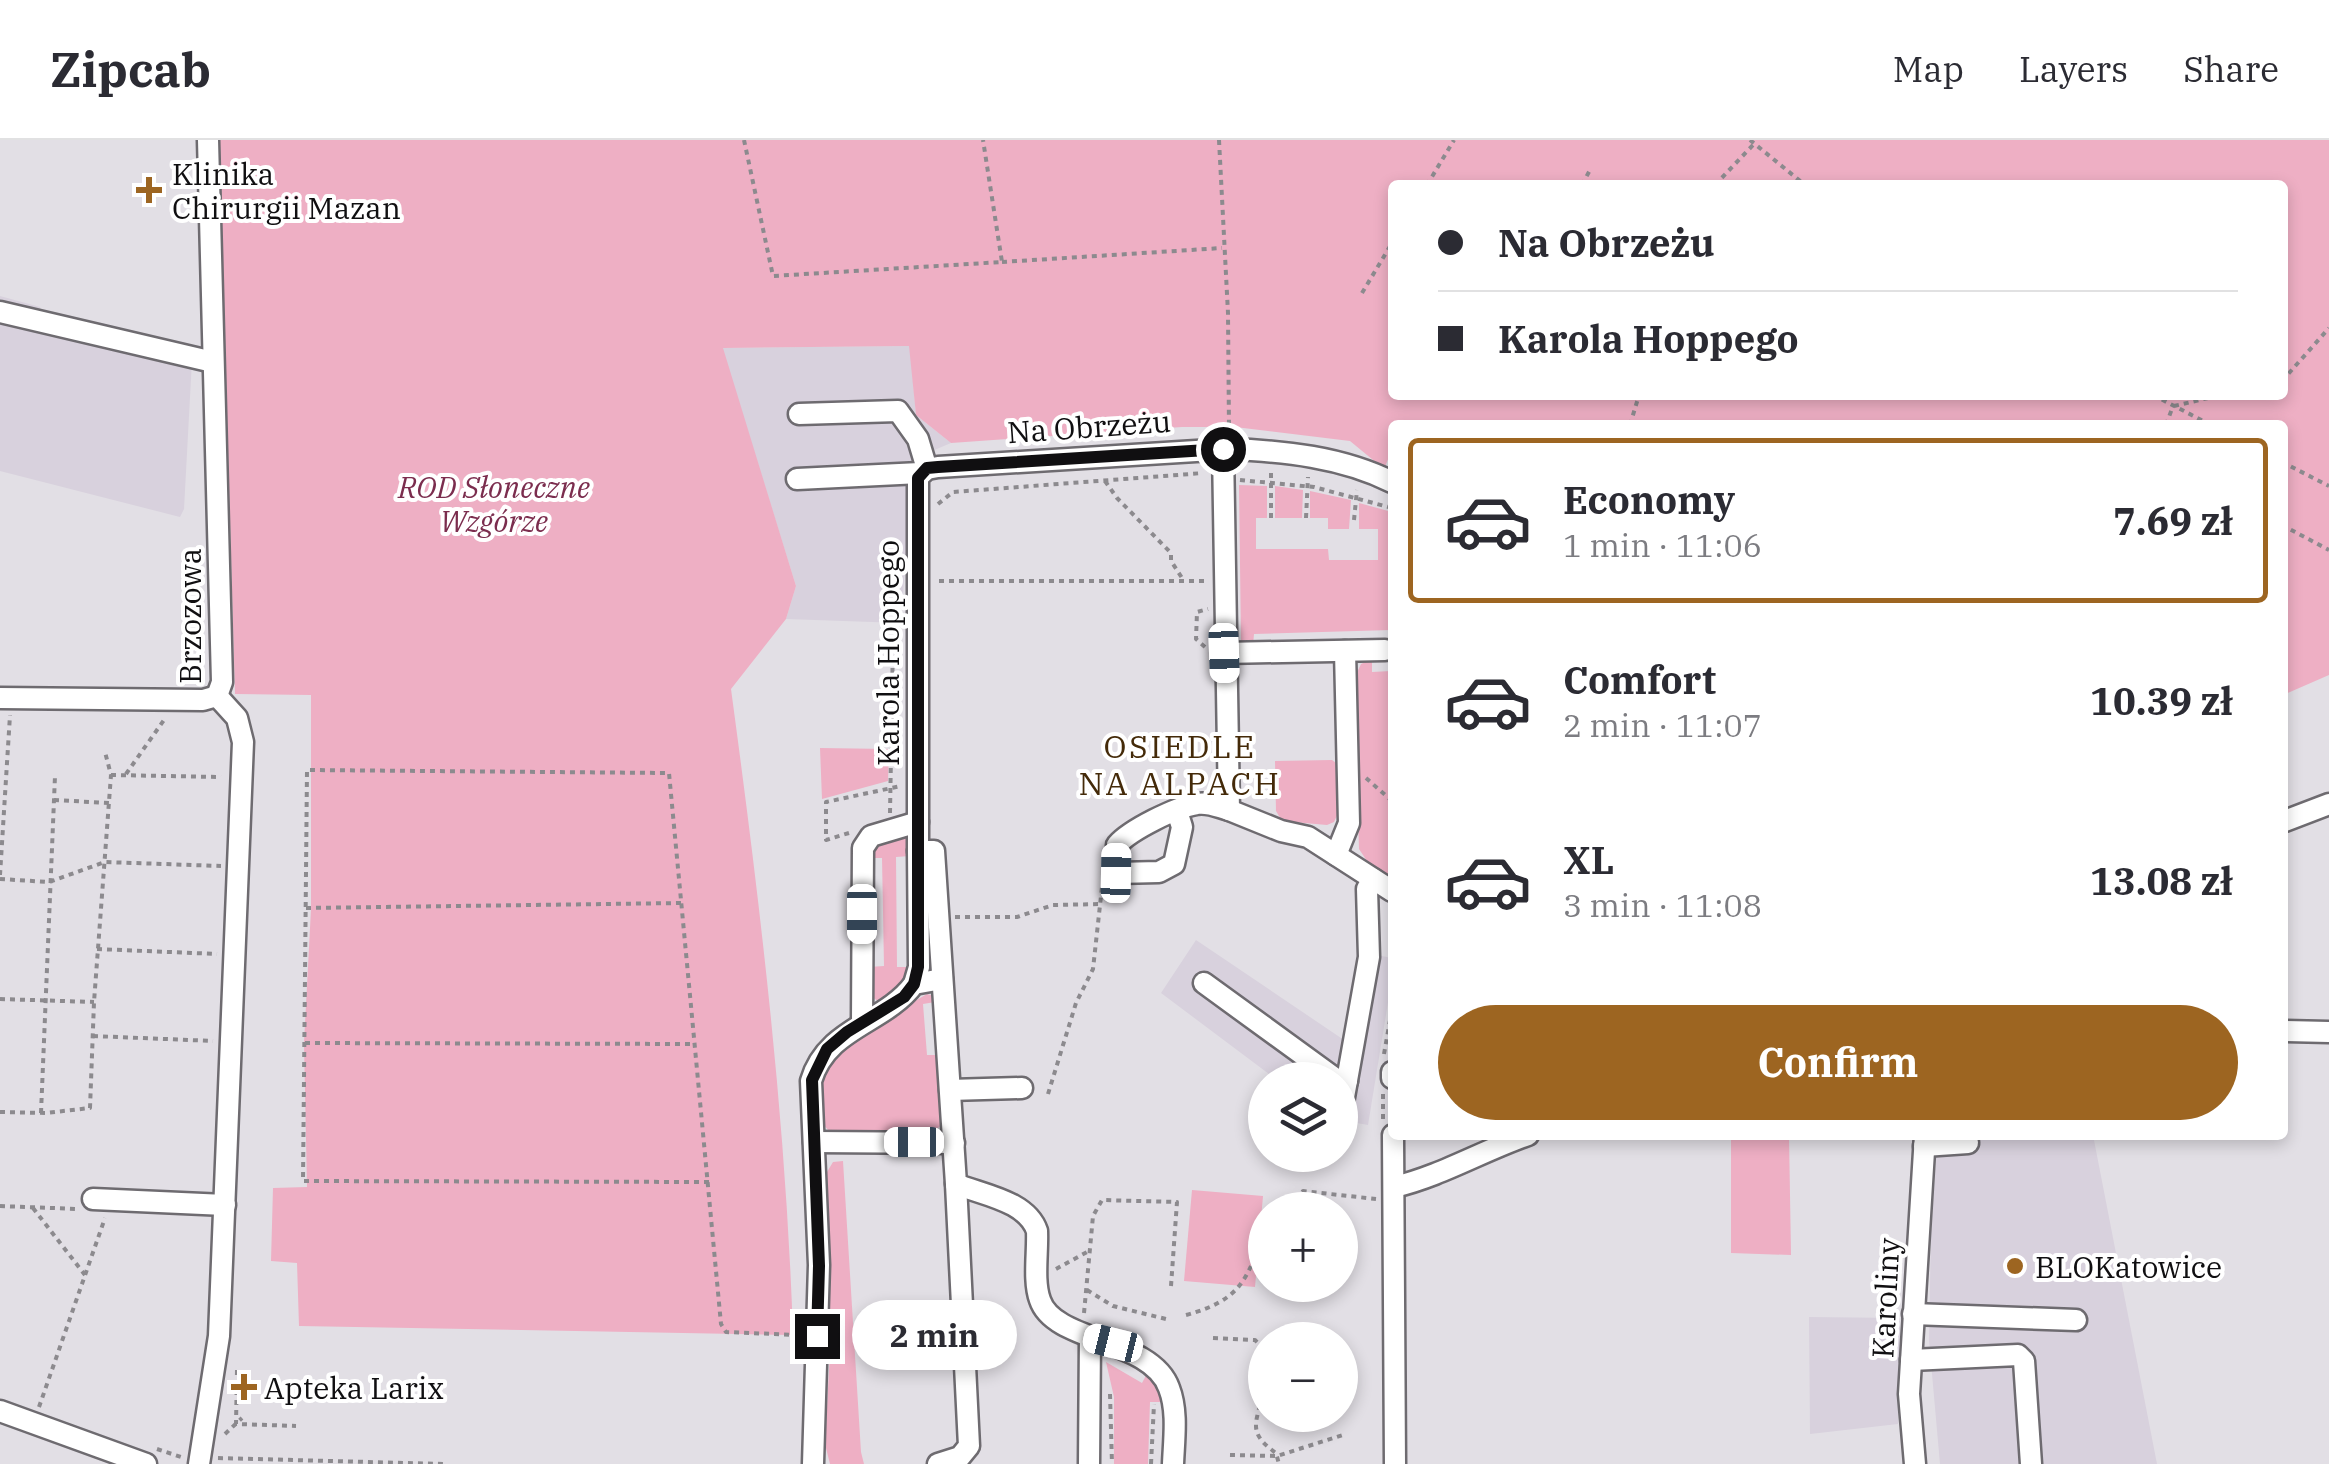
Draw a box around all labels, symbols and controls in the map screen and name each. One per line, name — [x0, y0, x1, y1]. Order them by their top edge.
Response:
text: Zipcab — [50, 38, 211, 100]
text: Map — [1893, 46, 1964, 92]
text: Layers — [2019, 46, 2128, 92]
text: Share — [2183, 46, 2279, 92]
place label: Klinika Chirurgii Mazan — [172, 154, 401, 227]
marker: Klinika Chirurgii Mazan — [136, 177, 162, 203]
text: Na Obrzeżu — [1498, 218, 1715, 267]
text: Karola Hoppego — [1498, 314, 1799, 363]
street label: Na Obrzeżu — [1006, 401, 1172, 451]
route start — [1201, 427, 1246, 472]
park label: ROD Słoneczne Wzgórze — [397, 467, 590, 540]
text: Economy — [1563, 475, 1735, 524]
icon: car — [1443, 476, 1533, 566]
text: 7.69 zł — [2113, 496, 2233, 545]
text: 1 min · 11:06 — [1563, 524, 1762, 566]
street label: Karola Hoppego — [868, 540, 907, 766]
street label: Brzozowa — [170, 548, 209, 684]
car — [1208, 622, 1240, 684]
text: Comfort — [1563, 655, 1716, 704]
icon: car — [1443, 656, 1533, 746]
text: 10.39 zł — [2090, 676, 2233, 725]
text: 2 min · 11:07 — [1563, 704, 1762, 746]
district label: OSIEDLE NA ALPACH — [1078, 725, 1282, 804]
text: XL — [1563, 835, 1614, 884]
icon: car — [1443, 836, 1533, 926]
car — [1100, 843, 1132, 903]
text: 13.08 zł — [2090, 856, 2233, 905]
car — [847, 884, 877, 944]
text: 3 min · 11:08 — [1563, 884, 1762, 926]
button: Confirm — [1438, 1005, 2238, 1120]
map controls — [1248, 1062, 1358, 1432]
button: layers — [1248, 1062, 1358, 1172]
car — [884, 1127, 944, 1157]
button: + — [1248, 1192, 1358, 1302]
street label: Karoliny — [1862, 1237, 1908, 1359]
place label: BLOKatowice — [2035, 1247, 2222, 1286]
marker: BLOKatowice — [2004, 1255, 2026, 1277]
callout: 2 min — [852, 1301, 1017, 1371]
route end — [795, 1314, 840, 1359]
text: 2 min — [890, 1314, 979, 1356]
car — [1080, 1321, 1146, 1365]
button: − — [1248, 1322, 1358, 1432]
place label: Apteka Larix — [264, 1368, 444, 1407]
marker: Apteka Larix — [233, 1376, 255, 1398]

